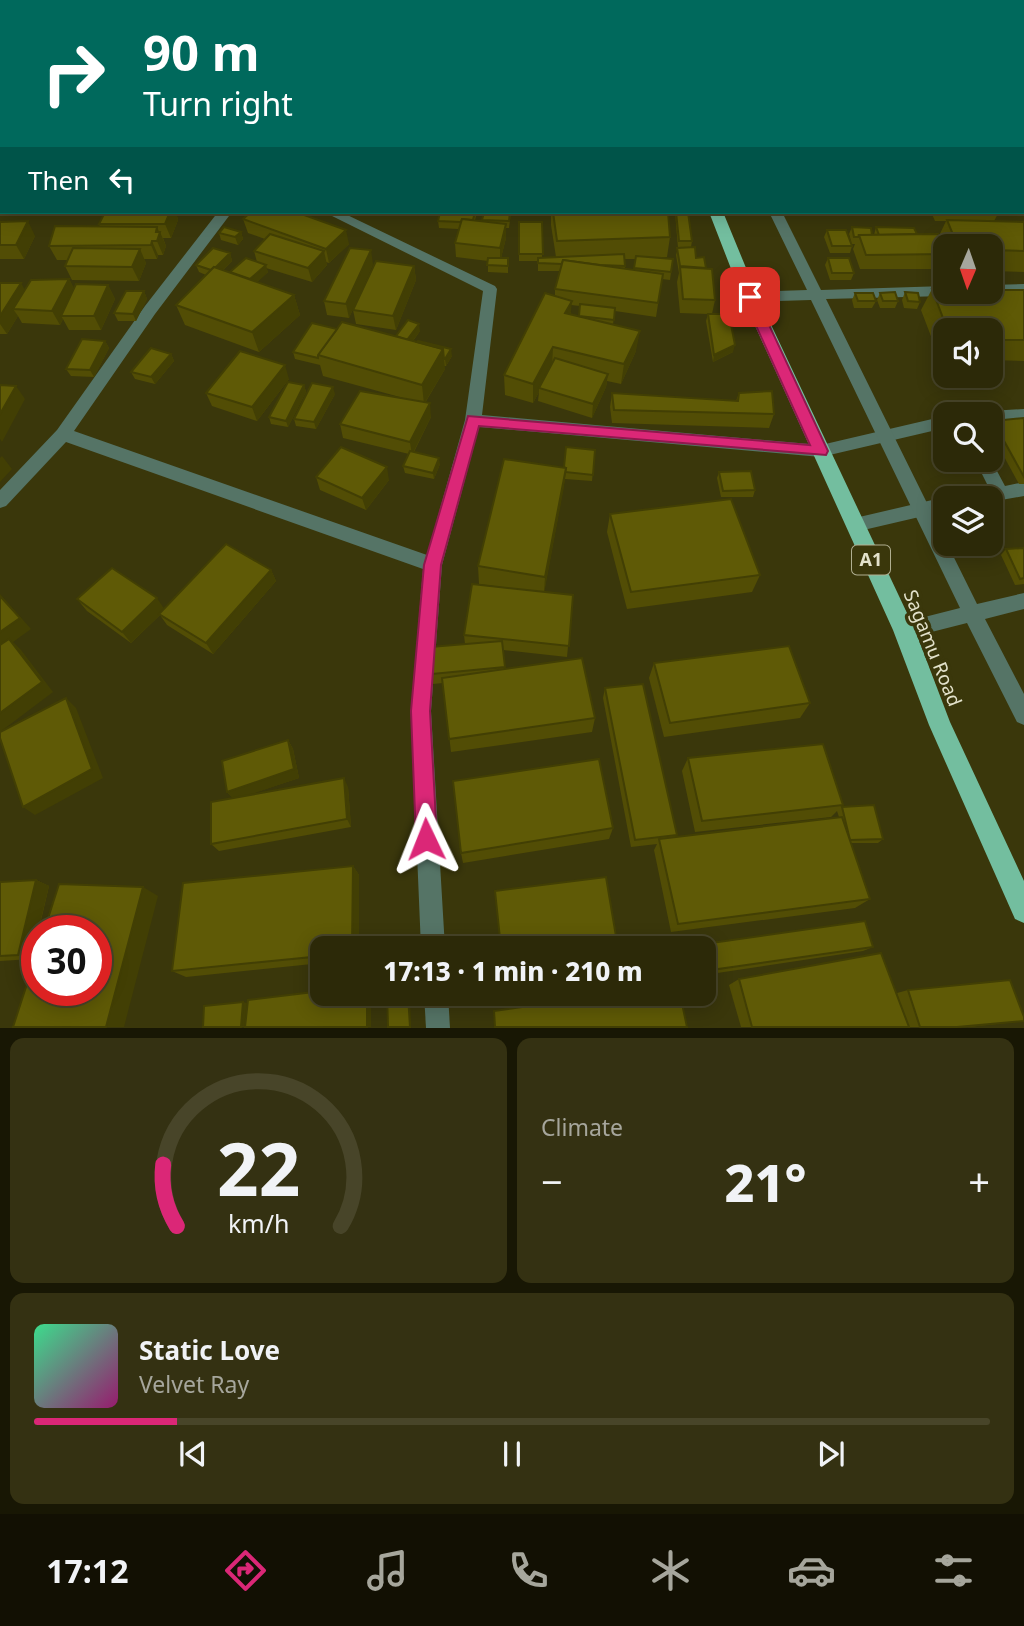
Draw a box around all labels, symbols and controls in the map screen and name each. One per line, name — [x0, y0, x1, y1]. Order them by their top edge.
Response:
text: 90 m — [143, 19, 260, 85]
icon: right — [28, 28, 119, 119]
text: Turn right — [143, 82, 293, 125]
icon: left — [103, 161, 141, 199]
text: Then — [28, 162, 89, 198]
north arrow — [933, 234, 1003, 304]
map controls — [933, 234, 1003, 556]
pin — [720, 267, 780, 327]
icon: arrive — [731, 278, 769, 316]
button: sound — [933, 318, 1003, 388]
button: search — [933, 402, 1003, 472]
button: layers — [933, 486, 1003, 556]
road number: A1 — [852, 546, 890, 574]
street label: Sagamu Road — [898, 586, 968, 710]
position arrow — [389, 802, 463, 876]
speed limit sign: 30 — [21, 915, 112, 1006]
text: 17:13 · 1 min · 210 m — [383, 953, 643, 989]
text: Climate — [541, 1111, 623, 1143]
text: 22 — [217, 1119, 300, 1218]
text: 21° — [724, 1146, 807, 1217]
text: − — [541, 1155, 563, 1207]
text: + — [968, 1155, 990, 1207]
text: km/h — [228, 1206, 289, 1240]
text: Static Love — [139, 1332, 280, 1368]
text: Velvet Ray — [139, 1368, 249, 1400]
icon: previous — [174, 1435, 212, 1473]
icon: pause — [493, 1435, 531, 1473]
icon: next — [812, 1435, 850, 1473]
icon: directions — [221, 1546, 270, 1595]
icon: music — [363, 1546, 412, 1595]
icon: phone — [504, 1546, 553, 1595]
icon: climate — [646, 1546, 695, 1595]
icon: car — [787, 1546, 836, 1595]
icon: filters — [929, 1546, 978, 1595]
text: 17:12 — [46, 1549, 128, 1592]

